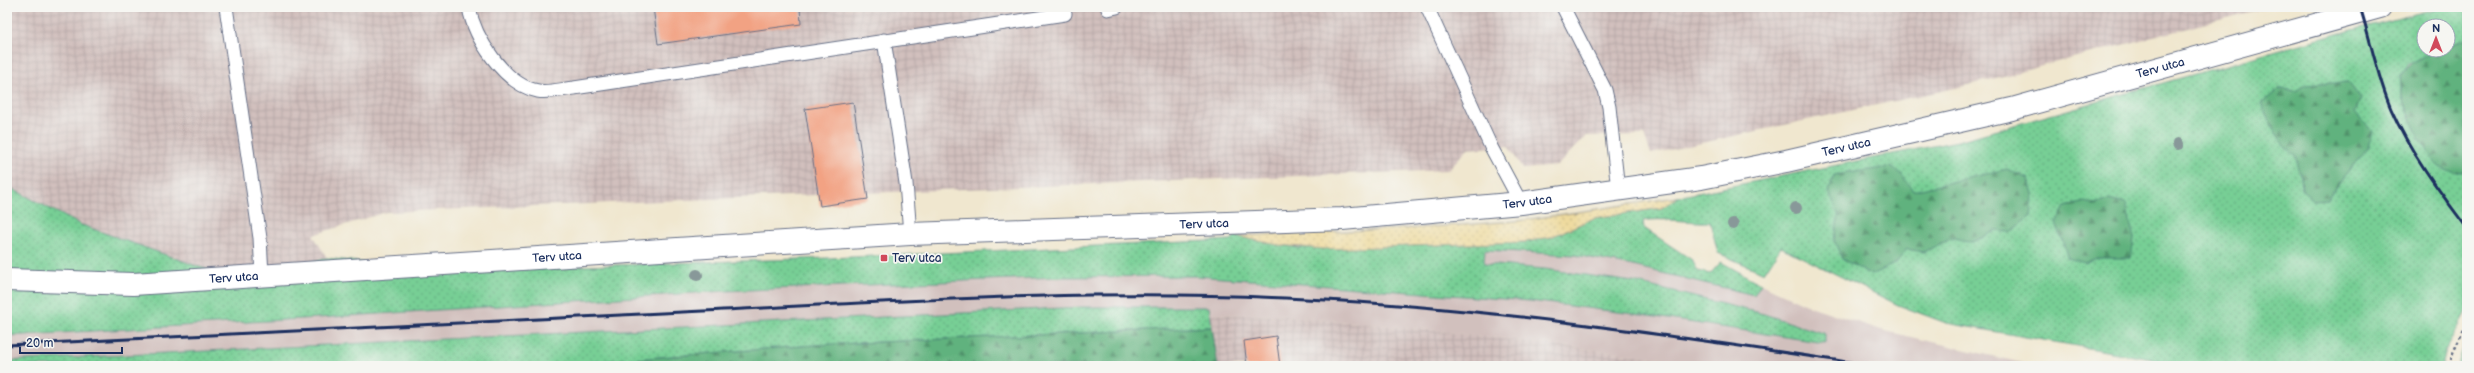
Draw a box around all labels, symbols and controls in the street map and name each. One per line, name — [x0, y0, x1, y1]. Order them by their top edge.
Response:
north arrow — [2416, 18, 2456, 58]
text: N — [2432, 22, 2440, 35]
street label: Terv utca — [2135, 54, 2187, 82]
street label: Terv utca — [1820, 134, 1872, 160]
street label: Terv utca — [1502, 191, 1553, 212]
street label: Terv utca — [1179, 215, 1229, 232]
street label: Terv utca — [532, 248, 583, 266]
place label: Terv utca — [892, 251, 942, 266]
marker: Terv utca — [879, 253, 889, 263]
street label: Terv utca — [208, 268, 259, 287]
scale bar — [20, 329, 122, 355]
text: 20 m — [26, 336, 53, 351]

